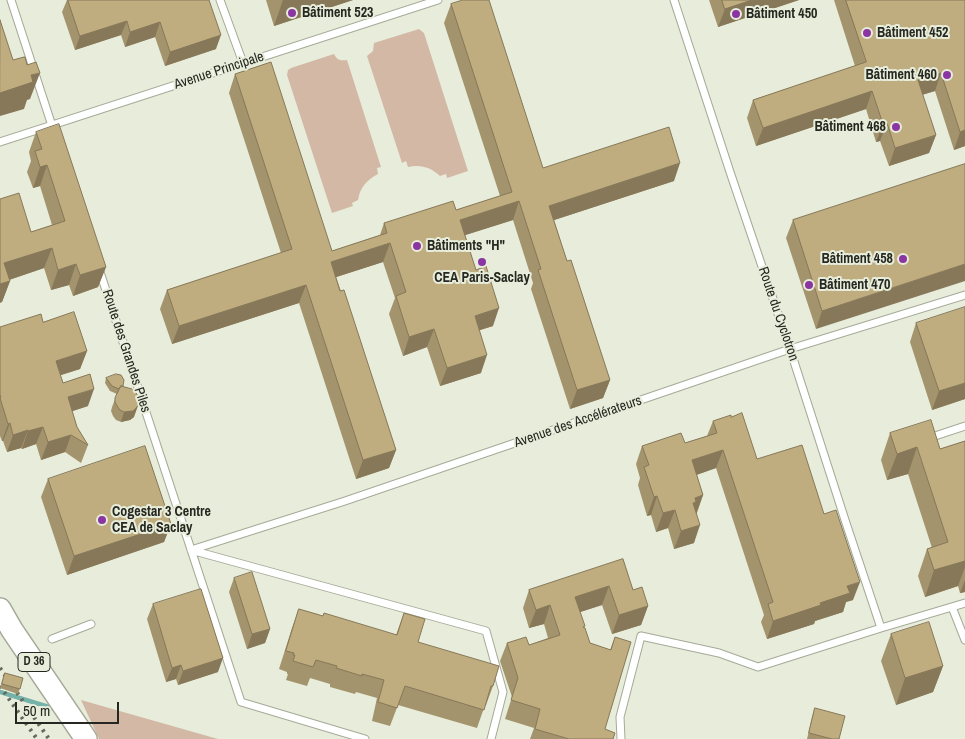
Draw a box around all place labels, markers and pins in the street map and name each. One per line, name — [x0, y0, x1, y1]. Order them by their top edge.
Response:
place label: Bâtiment 523 — [302, 5, 373, 21]
place label: Bâtiment 450 — [746, 6, 817, 22]
marker: Bâtiment 523 — [286, 7, 298, 19]
marker: Bâtiment 450 — [730, 8, 742, 20]
place label: Bâtiment 452 — [877, 25, 948, 41]
marker: Bâtiment 452 — [861, 27, 873, 39]
place label: Bâtiment 460 — [866, 67, 937, 83]
marker: Bâtiment 460 — [941, 69, 953, 81]
place label: Bâtiment 468 — [815, 119, 886, 135]
marker: Bâtiment 468 — [890, 121, 902, 133]
place label: Bâtiments "H" — [427, 238, 505, 254]
marker: Bâtiments "H" — [411, 240, 423, 252]
place label: Bâtiment 458 — [822, 251, 893, 267]
marker: Bâtiment 458 — [897, 253, 909, 265]
marker: CEA Paris-Saclay — [476, 256, 488, 268]
place label: CEA Paris-Saclay — [434, 270, 530, 286]
place label: Bâtiment 470 — [819, 277, 890, 293]
marker: Bâtiment 470 — [803, 279, 815, 291]
place label: Cogestar 3 Centre CEA de Saclay — [112, 504, 211, 536]
marker: Cogestar 3 Centre CEA de Saclay — [96, 514, 108, 526]

